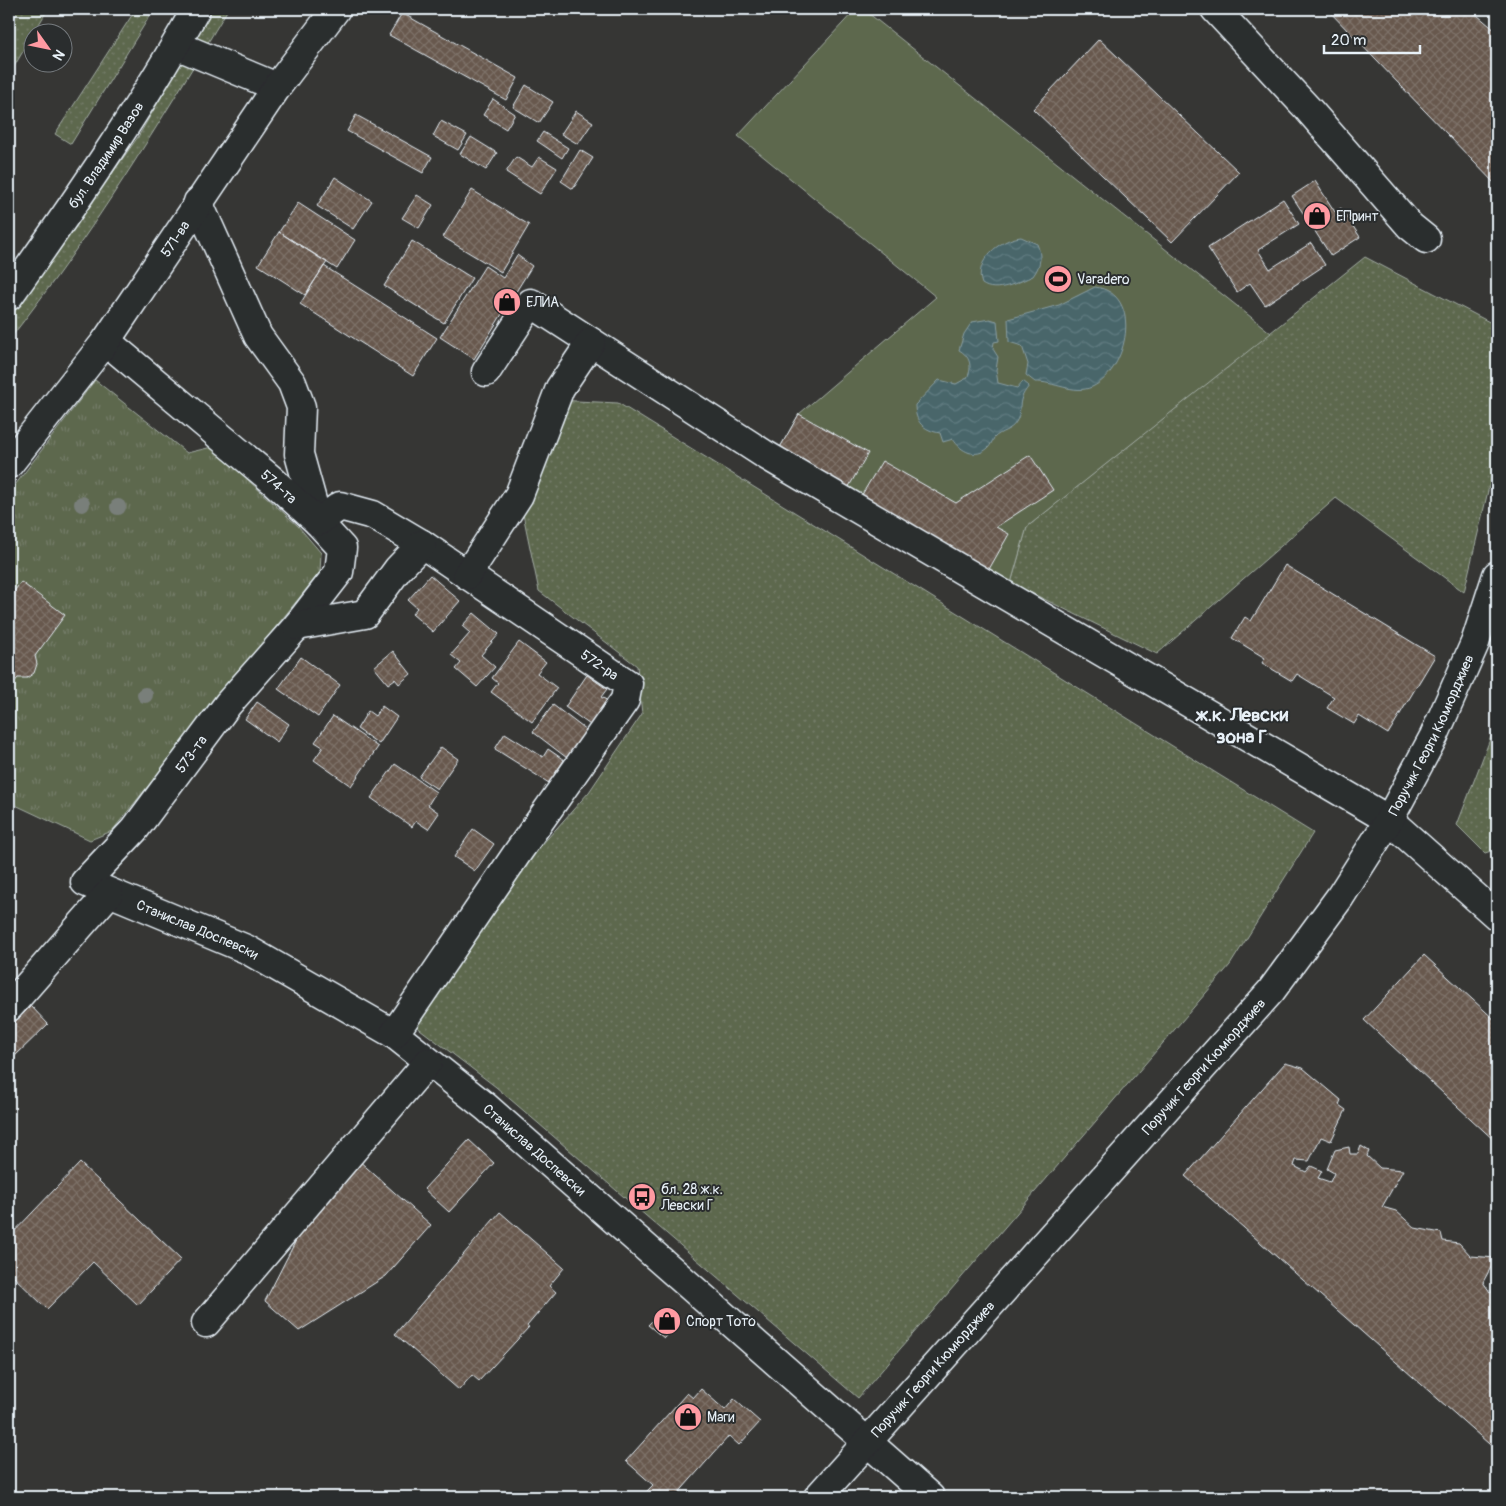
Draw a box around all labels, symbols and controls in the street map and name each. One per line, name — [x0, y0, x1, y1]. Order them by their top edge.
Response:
north arrow — [22, 22, 72, 72]
scale bar — [1324, 22, 1420, 54]
text: 20 m — [1331, 31, 1366, 50]
text: N — [49, 46, 68, 63]
street label: бул. Владимир Вазов — [65, 99, 148, 212]
shop icon: ЕПринт — [1302, 201, 1332, 231]
place label: ЕПринт — [1336, 208, 1379, 225]
street label: 571-ва — [157, 218, 193, 260]
sports icon: Varadero — [1043, 264, 1073, 294]
place label: Varadero — [1077, 271, 1130, 288]
shop icon: ЕЛИА — [492, 287, 522, 317]
place label: ЕЛИА — [526, 294, 559, 311]
street label: 574-та — [257, 466, 300, 507]
street label: 572-ра — [577, 646, 622, 684]
street label: Поручик Георги Кюмюрджиев — [1385, 652, 1478, 819]
district label: ж.к. Левски зона Г — [1195, 703, 1289, 749]
street label: 573-та — [172, 732, 211, 776]
street label: Станислав Доспевски — [134, 896, 261, 963]
street label: Поручик Георги Кюмюрджиев — [1139, 995, 1269, 1138]
street label: Станислав Доспевски — [479, 1100, 589, 1200]
place label: бл. 28 ж.к. Левски Г — [660, 1181, 723, 1214]
bus stop icon: бл. 28 ж.к. Левски Г — [627, 1182, 657, 1212]
street label: Поручик Георги Кюмюрджиев — [868, 1297, 999, 1441]
shop icon: Спорт Тото — [652, 1306, 682, 1336]
place label: Спорт Тото — [686, 1313, 756, 1330]
shop icon: Маги — [673, 1402, 703, 1432]
place label: Маги — [707, 1409, 735, 1426]

